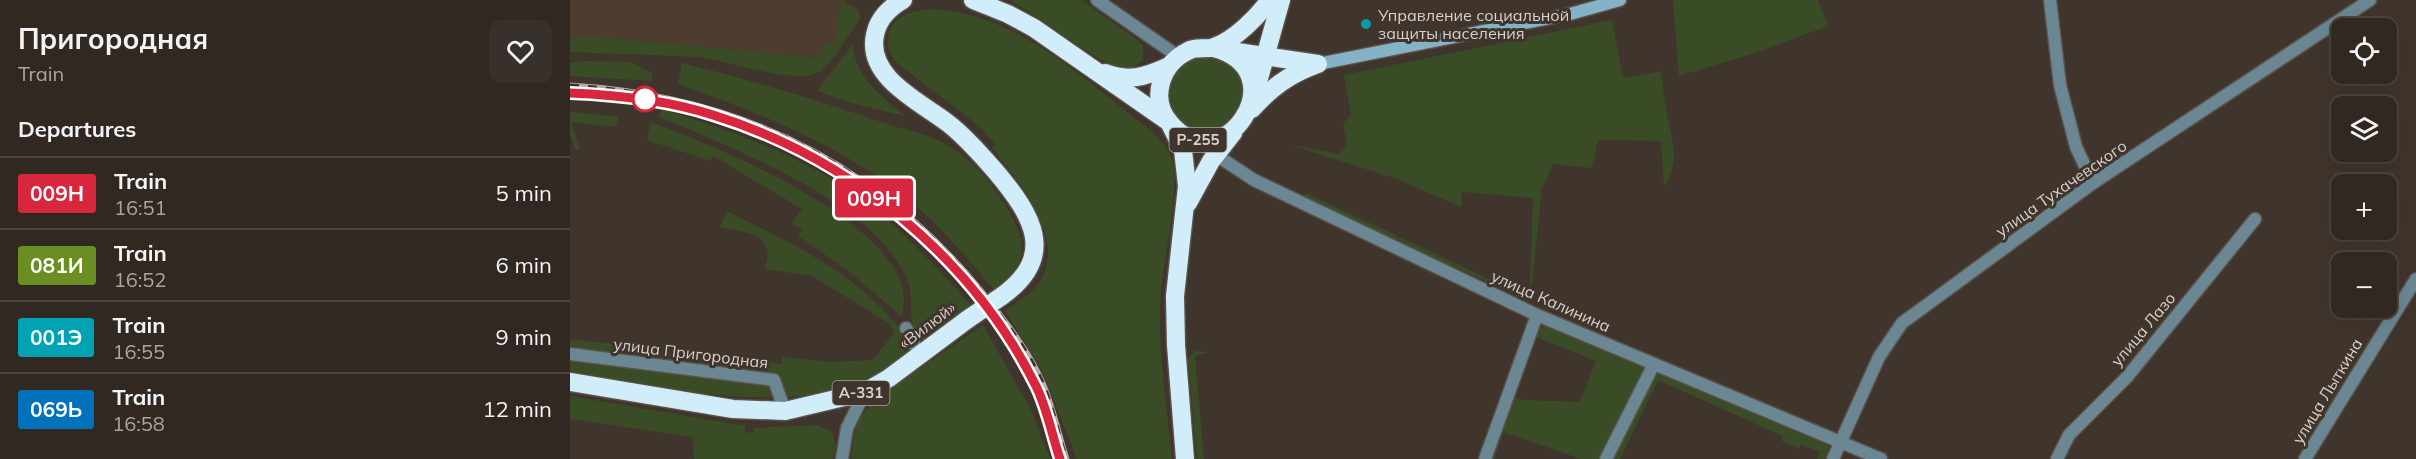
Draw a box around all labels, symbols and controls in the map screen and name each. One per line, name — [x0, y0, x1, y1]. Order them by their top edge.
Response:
place label: Управление социальной защиты населения — [1377, 5, 1569, 43]
marker: Управление социальной защиты населения — [1359, 17, 1373, 31]
map controls — [2331, 18, 2397, 318]
button: locate — [2331, 18, 2397, 84]
button: heart — [489, 20, 552, 83]
text: Пригородная — [18, 21, 208, 56]
text: Train — [18, 61, 64, 86]
unlabelled marker — [632, 86, 658, 112]
button: layers — [2331, 96, 2397, 162]
text: Departures — [18, 115, 136, 143]
road number: Р-255 — [1170, 128, 1226, 152]
street label: улица Тухачевского — [1992, 135, 2130, 241]
text: Train — [114, 167, 167, 195]
button: + — [2331, 174, 2397, 240]
line badge: 009Н — [832, 178, 916, 218]
text: 5 min — [496, 179, 552, 207]
text: 009Н — [30, 180, 84, 206]
text: 009Н — [847, 185, 901, 211]
text: 16:51 — [114, 195, 167, 220]
text: Train — [114, 239, 167, 267]
text: 6 min — [496, 251, 552, 279]
text: 081И — [30, 252, 84, 278]
button: − — [2331, 252, 2397, 318]
street label: улица Калинина — [1488, 266, 1614, 336]
text: 16:52 — [114, 267, 166, 292]
street label: улица Лазо — [2106, 288, 2180, 370]
street label: «Вилюй» — [895, 297, 959, 353]
text: Train — [112, 311, 166, 339]
text: 9 min — [496, 323, 552, 351]
text: 001Э — [30, 324, 82, 350]
street label: улица Пригородная — [613, 334, 769, 372]
street label: улица Лыткина — [2288, 335, 2366, 447]
text: 16:55 — [112, 339, 165, 364]
road number: А-331 — [832, 381, 890, 405]
text: Train — [112, 383, 165, 411]
text: 12 min — [482, 395, 552, 423]
text: 069Ь — [30, 396, 82, 422]
text: 16:58 — [112, 411, 165, 436]

